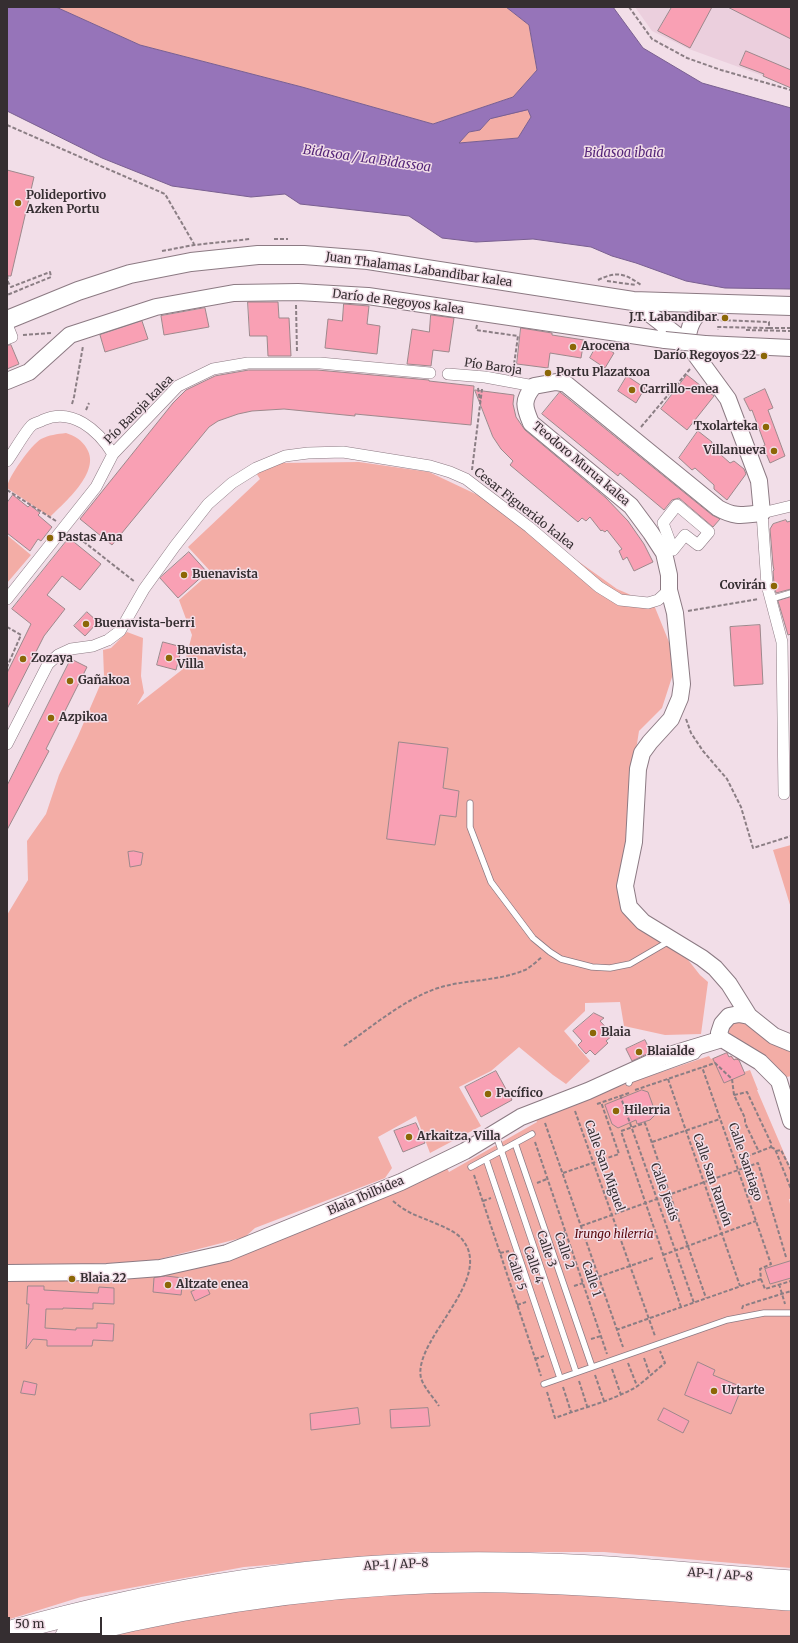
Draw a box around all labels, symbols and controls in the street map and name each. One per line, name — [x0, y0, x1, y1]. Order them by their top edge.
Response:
water label: Bidasoa / La Bidassoa — [302, 142, 432, 176]
water label: Bidasoa ibaia — [584, 145, 664, 161]
place label: Polideportivo Azken Portu — [26, 189, 106, 217]
marker: Polideportivo Azken Portu — [13, 198, 23, 208]
street label: Juan Thalamas Labandibar kalea — [325, 250, 513, 290]
street label: Darío de Regoyos kalea — [331, 287, 465, 317]
place label: J.T. Labandibar — [629, 311, 717, 325]
marker: J.T. Labandibar — [720, 313, 730, 323]
place label: Arocena — [581, 340, 630, 354]
marker: Arocena — [568, 342, 578, 352]
place label: Darío Regoyos 22 — [654, 349, 756, 363]
marker: Darío Regoyos 22 — [759, 351, 769, 361]
street label: Pío Baroja — [463, 356, 523, 378]
place label: Portu Plazatxoa — [556, 366, 650, 380]
marker: Portu Plazatxoa — [543, 368, 553, 378]
street label: Pío Baroja kalea — [102, 373, 176, 447]
place label: Carrillo-enea — [640, 383, 719, 397]
marker: Carrillo-enea — [627, 385, 637, 395]
street label: Teodoro Murua kalea — [529, 419, 633, 509]
place label: Txolarteka — [693, 420, 758, 434]
marker: Txolarteka — [761, 422, 771, 432]
place label: Villanueva — [704, 444, 766, 458]
marker: Villanueva — [769, 446, 779, 456]
street label: Cesar Figuerido kalea — [471, 465, 577, 553]
place label: Pastas Ana — [58, 531, 123, 545]
marker: Pastas Ana — [45, 533, 55, 543]
place label: Buenavista — [192, 568, 258, 582]
marker: Buenavista — [179, 570, 189, 580]
place label: Covirán — [720, 579, 766, 593]
marker: Covirán — [769, 581, 779, 591]
place label: Buenavista-berri — [94, 617, 195, 631]
marker: Buenavista-berri — [81, 619, 91, 629]
place label: Buenavista, Villa — [177, 644, 246, 672]
place label: Zozaya — [31, 652, 73, 666]
marker: Buenavista, Villa — [164, 653, 174, 663]
marker: Zozaya — [18, 654, 28, 664]
place label: Gañakoa — [78, 674, 130, 688]
marker: Gañakoa — [65, 676, 75, 686]
place label: Azpikoa — [59, 711, 108, 725]
marker: Azpikoa — [46, 713, 56, 723]
place label: Blaia — [601, 1026, 631, 1040]
marker: Blaia — [588, 1028, 598, 1038]
place label: Blaialde — [647, 1045, 694, 1059]
marker: Blaialde — [634, 1047, 644, 1057]
place label: Pacífico — [496, 1087, 543, 1101]
marker: Pacífico — [483, 1089, 493, 1099]
place label: Hilerria — [624, 1104, 670, 1118]
marker: Hilerria — [611, 1106, 621, 1116]
street label: Calle San Miguel — [581, 1118, 627, 1214]
street label: Calle Santiago — [725, 1121, 765, 1203]
place label: Arkaitza, Villa — [417, 1130, 501, 1144]
marker: Arkaitza, Villa — [404, 1132, 414, 1142]
street label: Calle San Ramón — [689, 1132, 735, 1228]
street label: Calle Jesús — [647, 1161, 681, 1223]
street label: Blaia Ibilbidea — [326, 1173, 406, 1219]
park label: Irungo hilerria — [574, 1228, 654, 1242]
street label: Calle 3 — [533, 1229, 559, 1269]
street label: Calle 2 — [551, 1231, 577, 1271]
street label: Calle 4 — [520, 1245, 546, 1285]
street label: Calle 5 — [503, 1252, 529, 1292]
street label: Calle 1 — [578, 1259, 604, 1299]
place label: Blaia 22 — [80, 1272, 126, 1286]
marker: Blaia 22 — [67, 1274, 77, 1284]
place label: Altzate enea — [176, 1278, 248, 1292]
marker: Altzate enea — [163, 1280, 173, 1290]
place label: Urtarte — [722, 1384, 765, 1398]
marker: Urtarte — [709, 1386, 719, 1396]
street label: AP-1 / AP-8 — [363, 1556, 429, 1574]
street label: AP-1 / AP-8 — [687, 1566, 753, 1584]
scale bar — [10, 1609, 104, 1635]
text: 50 m — [15, 1616, 44, 1631]

